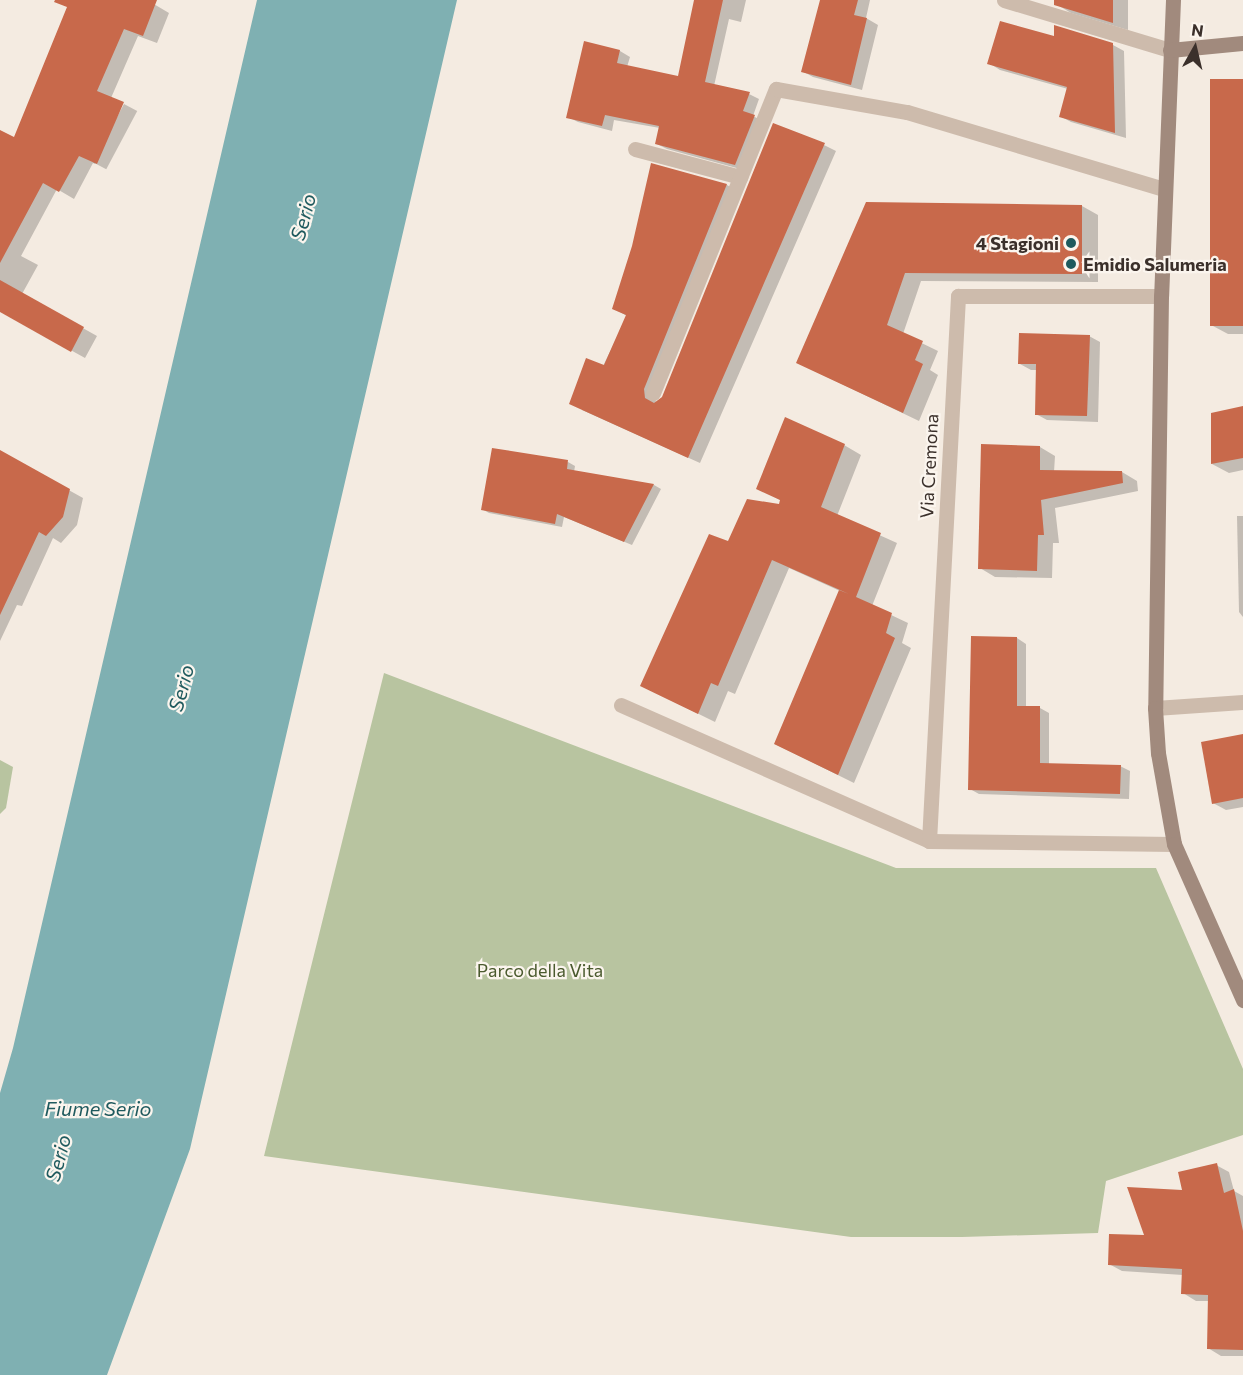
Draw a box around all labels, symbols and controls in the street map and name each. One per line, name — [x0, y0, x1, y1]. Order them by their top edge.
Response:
north arrow — [1165, 18, 1225, 78]
text: N — [1190, 19, 1205, 40]
water label: Serio — [285, 191, 321, 243]
place label: 4 Stagioni — [976, 232, 1059, 254]
marker: 4 Stagioni — [1064, 236, 1078, 250]
place label: Emidio Salumeria — [1083, 253, 1227, 275]
marker: Emidio Salumeria — [1064, 257, 1078, 271]
street label: Via Cremona — [915, 413, 943, 519]
water label: Serio — [163, 662, 199, 714]
park label: Parco della Vita — [477, 959, 603, 981]
water label: Fiume Serio — [45, 1096, 151, 1120]
water label: Serio — [40, 1132, 76, 1184]

